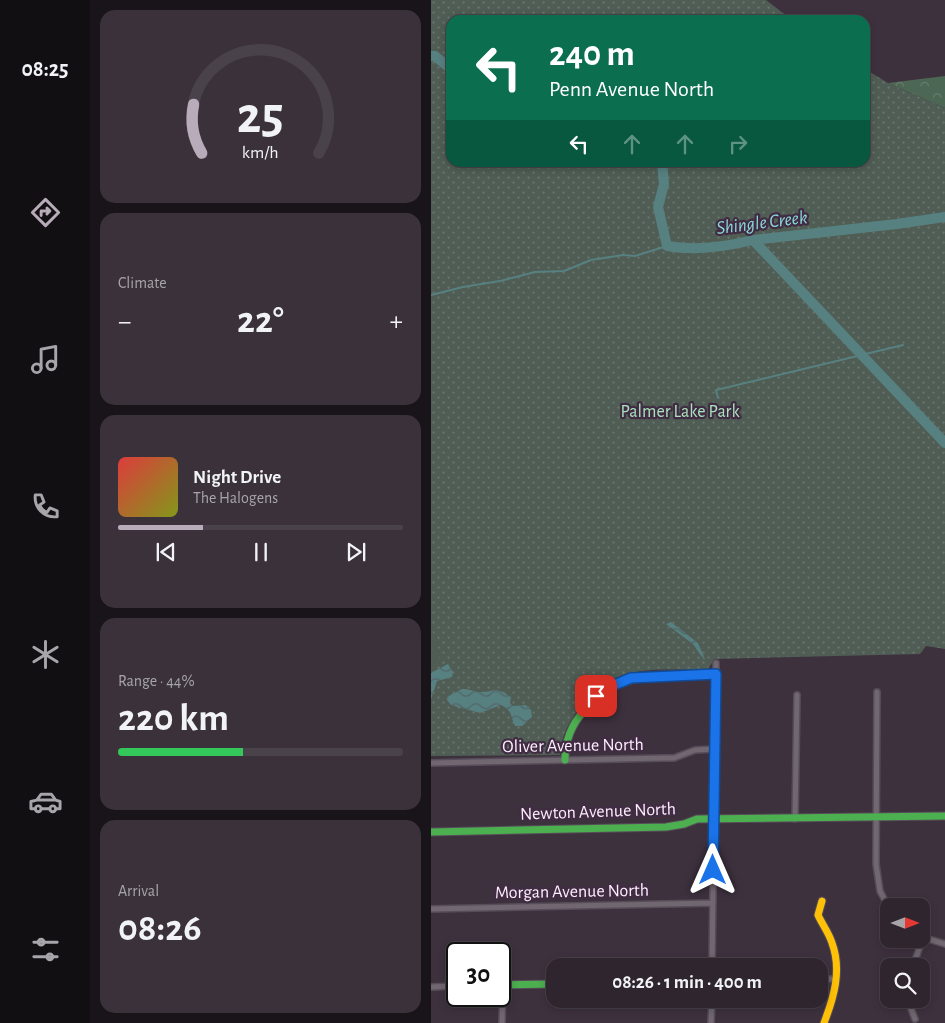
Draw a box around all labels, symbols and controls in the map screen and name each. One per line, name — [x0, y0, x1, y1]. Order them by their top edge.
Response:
icon: left — [466, 35, 531, 100]
text: 240 m — [549, 37, 635, 72]
text: 08:25 — [21, 58, 69, 80]
text: Penn Avenue North — [549, 78, 714, 100]
text: 25 — [237, 90, 284, 142]
icon: left — [565, 130, 593, 158]
icon: ahead — [618, 130, 646, 158]
icon: ahead — [671, 130, 699, 158]
icon: right — [724, 130, 752, 158]
text: km/h — [242, 144, 279, 162]
icon: directions — [28, 195, 63, 230]
water label: Shingle Creek — [715, 208, 809, 238]
text: Climate — [118, 275, 167, 291]
text: 22° — [237, 302, 284, 340]
text: − — [118, 308, 131, 336]
text: + — [390, 308, 403, 336]
icon: music — [28, 342, 63, 377]
park label: Palmer Lake Park — [620, 403, 740, 421]
text: Night Drive — [193, 468, 281, 487]
icon: phone — [28, 489, 63, 524]
text: The Halogens — [193, 490, 278, 506]
icon: previous — [152, 538, 180, 566]
icon: pause — [247, 538, 275, 566]
icon: next — [342, 538, 370, 566]
icon: climate — [28, 637, 63, 672]
text: Range · 44% — [118, 673, 195, 689]
pin — [575, 675, 617, 717]
icon: arrive — [582, 682, 610, 710]
text: 220 km — [118, 700, 229, 738]
street label: Oliver Avenue North — [502, 736, 644, 756]
icon: car — [28, 784, 63, 819]
street label: Newton Avenue North — [520, 800, 676, 824]
position arrow — [686, 843, 738, 895]
street label: Morgan Avenue North — [495, 882, 649, 902]
text: Arrival — [118, 883, 159, 899]
north arrow — [880, 898, 930, 948]
map controls — [880, 898, 930, 1008]
text: 08:26 — [118, 910, 202, 948]
icon: filters — [28, 932, 63, 967]
speed limit sign: 30 — [446, 942, 511, 1007]
button: search — [880, 958, 930, 1008]
text: 08:26 · 1 min · 400 m — [612, 973, 762, 992]

